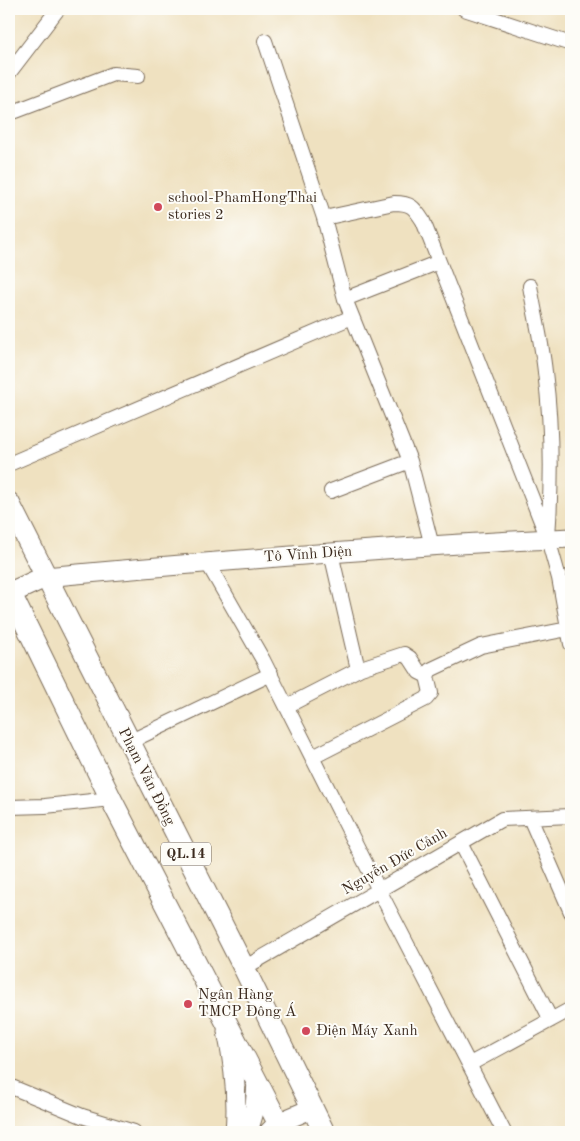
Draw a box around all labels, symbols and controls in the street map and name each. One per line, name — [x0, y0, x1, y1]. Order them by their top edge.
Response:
place label: school-PhamHongThai stories 2 — [168, 191, 317, 223]
marker: school-PhamHongThai stories 2 — [152, 201, 164, 213]
street label: Tô Vĩnh Diện — [263, 544, 353, 566]
street label: Phạm Văn Đồng — [115, 725, 179, 828]
street label: Nguyễn Đức Cảnh — [339, 825, 450, 898]
road number: QL.14 — [161, 842, 211, 866]
place label: Ngân Hàng TMCP Đông Á — [198, 988, 297, 1020]
marker: Ngân Hàng TMCP Đông Á — [182, 998, 194, 1010]
place label: Điện Máy Xanh — [316, 1024, 418, 1039]
marker: Điện Máy Xanh — [300, 1025, 312, 1037]

